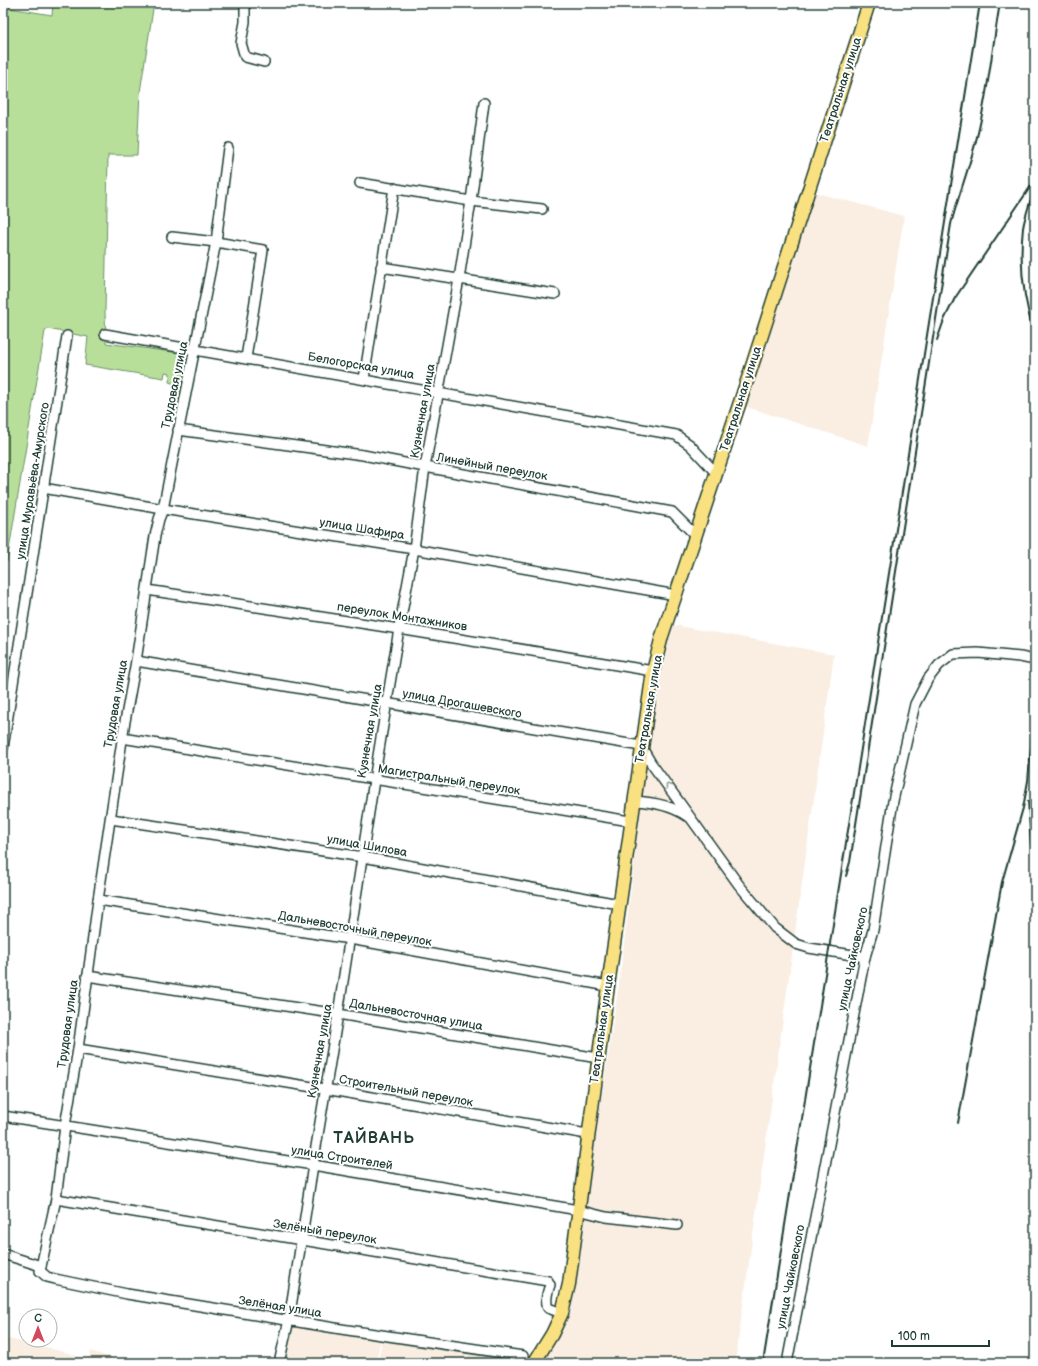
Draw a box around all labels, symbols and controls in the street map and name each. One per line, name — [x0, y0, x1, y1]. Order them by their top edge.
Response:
street label: Театральная улица — [817, 35, 865, 145]
street label: Трудовая улица — [158, 340, 192, 430]
street label: Театральная улица — [717, 344, 765, 454]
street label: Белогорская улица — [307, 349, 415, 383]
street label: Кузнечная улица — [407, 363, 439, 459]
street label: улица Муравьёва-Амурского — [13, 401, 53, 561]
street label: Линейный переулок — [434, 450, 549, 484]
street label: улица Шафира — [318, 515, 406, 543]
street label: переулок Монтажников — [336, 599, 469, 635]
street label: Театральная улица — [632, 654, 666, 764]
street label: Трудовая улица — [101, 659, 131, 749]
street label: Кузнечная улица — [354, 683, 386, 779]
street label: улица Дрогашевского — [401, 686, 523, 722]
street label: Магистральный переулок — [377, 761, 522, 799]
one-way arrow — [666, 784, 673, 791]
street label: улица Шилова — [326, 832, 408, 860]
street label: улица Чайковского — [835, 906, 871, 1012]
street label: Дальневосточный переулок — [277, 908, 434, 950]
street label: Театральная улица — [587, 974, 617, 1084]
street label: Трудовая улица — [54, 979, 82, 1069]
street label: Дальневосточная улица — [348, 996, 484, 1034]
street label: Кузнечная улица — [304, 1003, 336, 1099]
street label: Строительный переулок — [338, 1072, 475, 1110]
district label: ТАЙВАНЬ — [333, 1126, 415, 1148]
street label: улица Строителей — [290, 1143, 394, 1173]
street label: Зелёный переулок — [272, 1216, 378, 1248]
street label: улица Чайковского — [774, 1223, 808, 1331]
street label: Зелёная улица — [237, 1293, 323, 1321]
north arrow — [18, 1308, 58, 1348]
text: С — [34, 1312, 42, 1325]
scale bar — [892, 1322, 989, 1348]
text: 100 m — [898, 1329, 930, 1344]

